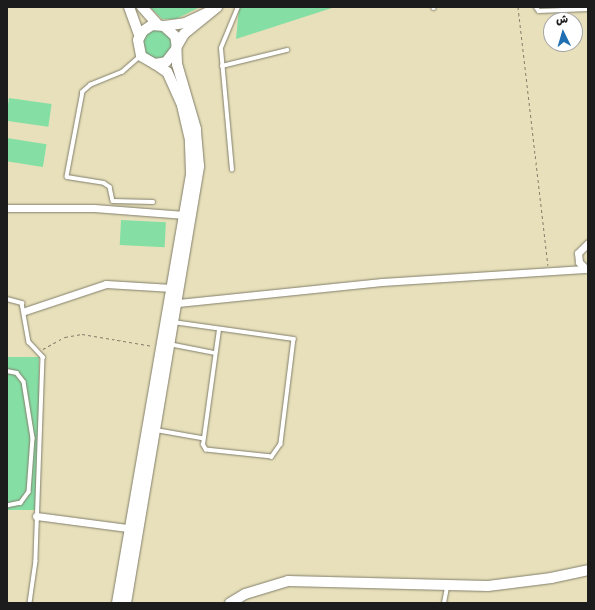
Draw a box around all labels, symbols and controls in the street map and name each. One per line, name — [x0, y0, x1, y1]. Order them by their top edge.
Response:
north arrow — [543, 12, 583, 52]
text: ش — [555, 13, 569, 30]

